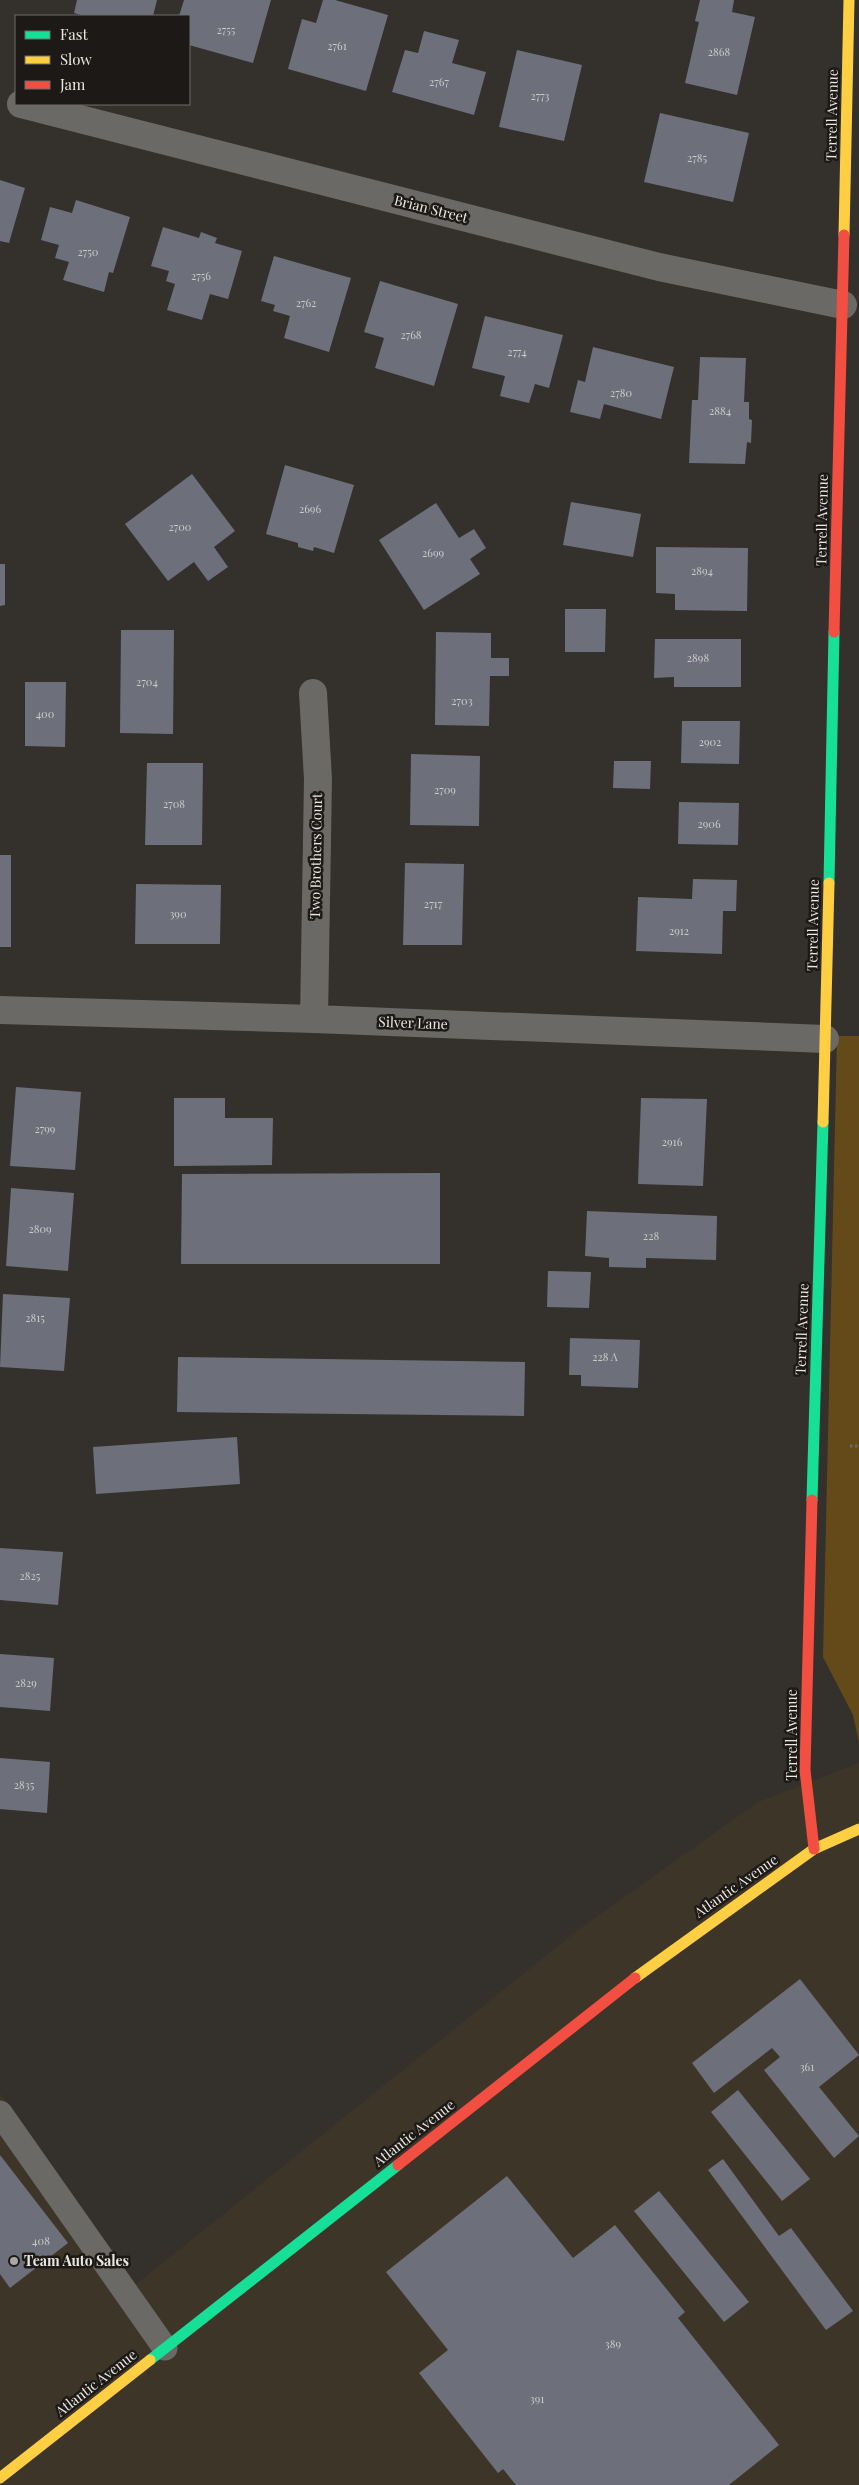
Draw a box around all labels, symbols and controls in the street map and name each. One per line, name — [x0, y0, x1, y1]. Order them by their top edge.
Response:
legend — [15, 15, 190, 105]
house number: 2755 — [217, 22, 236, 37]
text: Fast — [60, 24, 89, 44]
house number: 2761 — [327, 38, 347, 53]
house number: 2868 — [708, 44, 730, 59]
text: Slow — [60, 49, 92, 69]
street label: Terrell Avenue — [821, 69, 842, 161]
text: Jam — [59, 74, 86, 94]
house number: 2767 — [429, 74, 449, 89]
house number: 2773 — [530, 88, 550, 103]
house number: 2785 — [687, 150, 707, 165]
street label: Brian Street — [392, 190, 471, 227]
house number: 2750 — [78, 244, 99, 259]
house number: 2756 — [191, 268, 211, 283]
house number: 2762 — [296, 295, 316, 310]
house number: 2768 — [400, 327, 422, 342]
house number: 2774 — [507, 344, 527, 359]
house number: 2780 — [610, 385, 632, 400]
house number: 2884 — [709, 403, 732, 418]
street label: Terrell Avenue — [811, 474, 832, 566]
house number: 2696 — [299, 501, 321, 516]
house number: 2700 — [169, 519, 192, 534]
house number: 2699 — [422, 545, 444, 560]
house number: 2894 — [691, 563, 714, 578]
house number: 2898 — [687, 650, 709, 665]
house number: 2704 — [136, 674, 158, 689]
house number: 2703 — [451, 693, 473, 708]
house number: 400 — [36, 706, 55, 721]
house number: 2902 — [699, 734, 721, 749]
house number: 2709 — [434, 782, 456, 797]
street label: Two Brothers Court — [305, 792, 326, 919]
house number: 2708 — [163, 796, 185, 811]
house number: 2906 — [697, 816, 721, 831]
street label: Terrell Avenue — [802, 879, 823, 971]
house number: 2717 — [424, 896, 443, 911]
house number: 390 — [169, 906, 187, 921]
house number: 2912 — [669, 923, 689, 938]
street label: Silver Lane — [378, 1012, 448, 1033]
house number: 2799 — [35, 1121, 56, 1136]
house number: 2916 — [662, 1134, 683, 1149]
house number: 2809 — [28, 1221, 52, 1236]
house number: 228 — [643, 1228, 659, 1243]
street label: Terrell Avenue — [790, 1283, 813, 1375]
house number: 2815 — [25, 1310, 45, 1325]
house number: 228 A — [592, 1349, 618, 1364]
house number: 2825 — [20, 1568, 41, 1583]
house number: 2829 — [15, 1675, 37, 1690]
street label: Terrell Avenue — [782, 1689, 801, 1781]
house number: 2835 — [14, 1777, 35, 1792]
street label: Atlantic Avenue — [689, 1850, 781, 1922]
house number: 361 — [800, 2059, 814, 2074]
street label: Atlantic Avenue — [368, 2095, 458, 2171]
house number: 408 — [32, 2233, 50, 2248]
place label: Team Auto Sales — [24, 2251, 129, 2270]
marker: Team Auto Sales — [8, 2255, 20, 2267]
house number: 389 — [605, 2336, 622, 2351]
street label: Atlantic Avenue — [50, 2345, 140, 2421]
house number: 391 — [530, 2391, 544, 2406]

